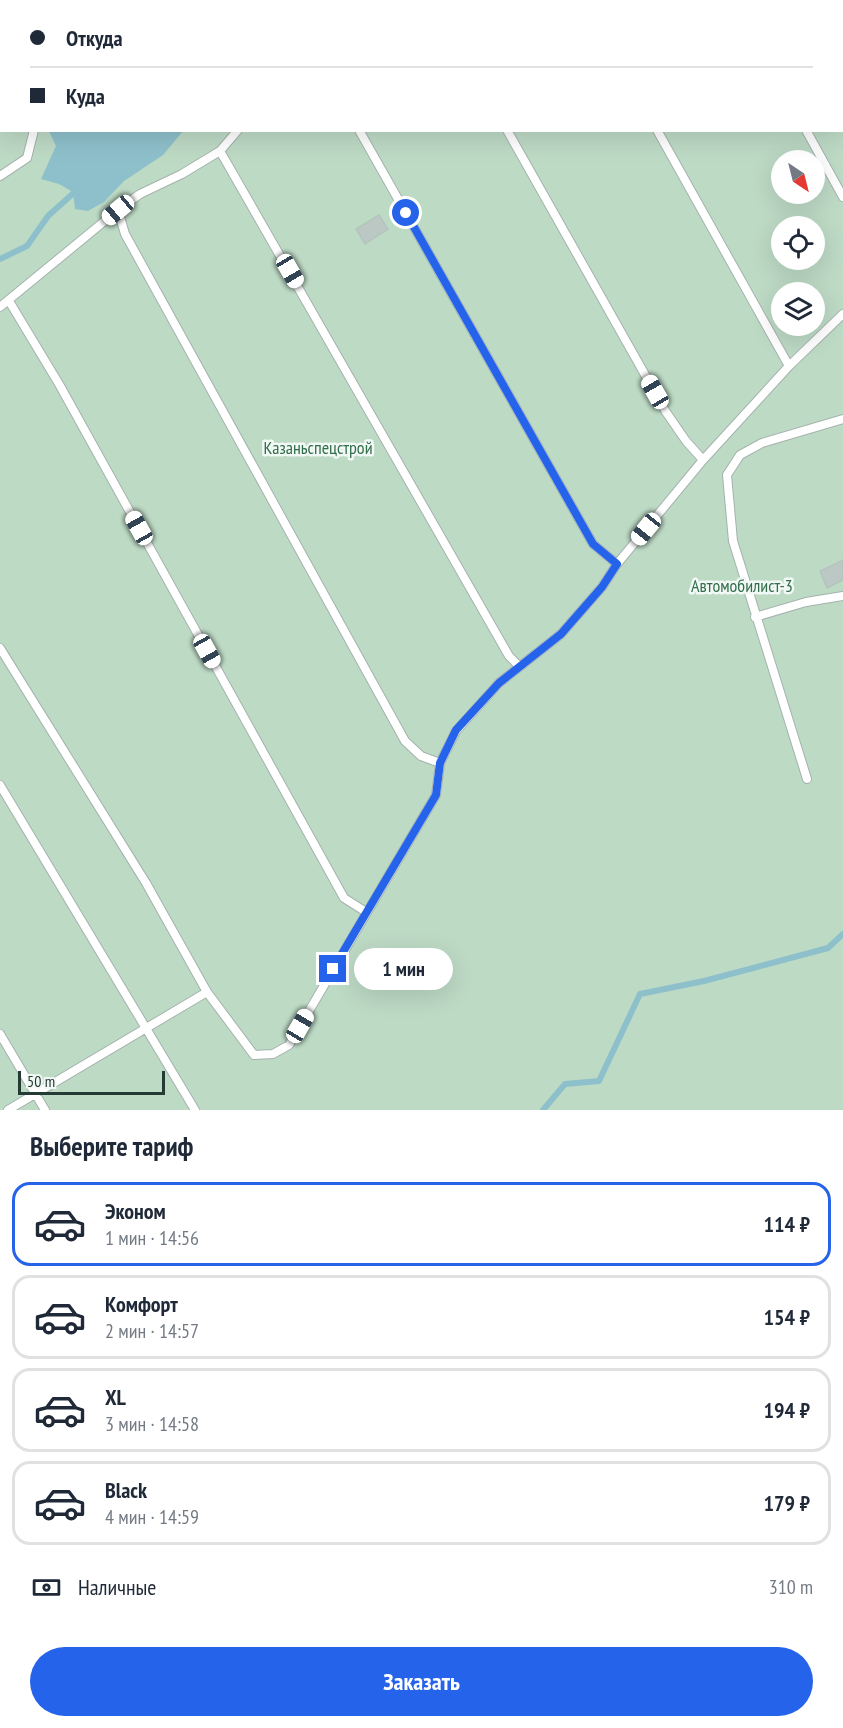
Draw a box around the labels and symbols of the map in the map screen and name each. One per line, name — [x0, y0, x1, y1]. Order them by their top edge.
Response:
north arrow — [771, 150, 825, 204]
car — [98, 192, 138, 228]
route start — [392, 199, 419, 226]
car — [273, 251, 307, 291]
car — [638, 372, 672, 412]
park label: Казаньспецстрой — [263, 436, 373, 459]
car — [122, 508, 156, 548]
car — [628, 509, 664, 549]
park label: Автомобилист-3 — [691, 574, 793, 597]
car — [190, 631, 224, 671]
callout: 1 мин — [354, 948, 453, 990]
route end — [319, 955, 346, 982]
car — [283, 1006, 317, 1046]
scale bar — [18, 1068, 165, 1096]

